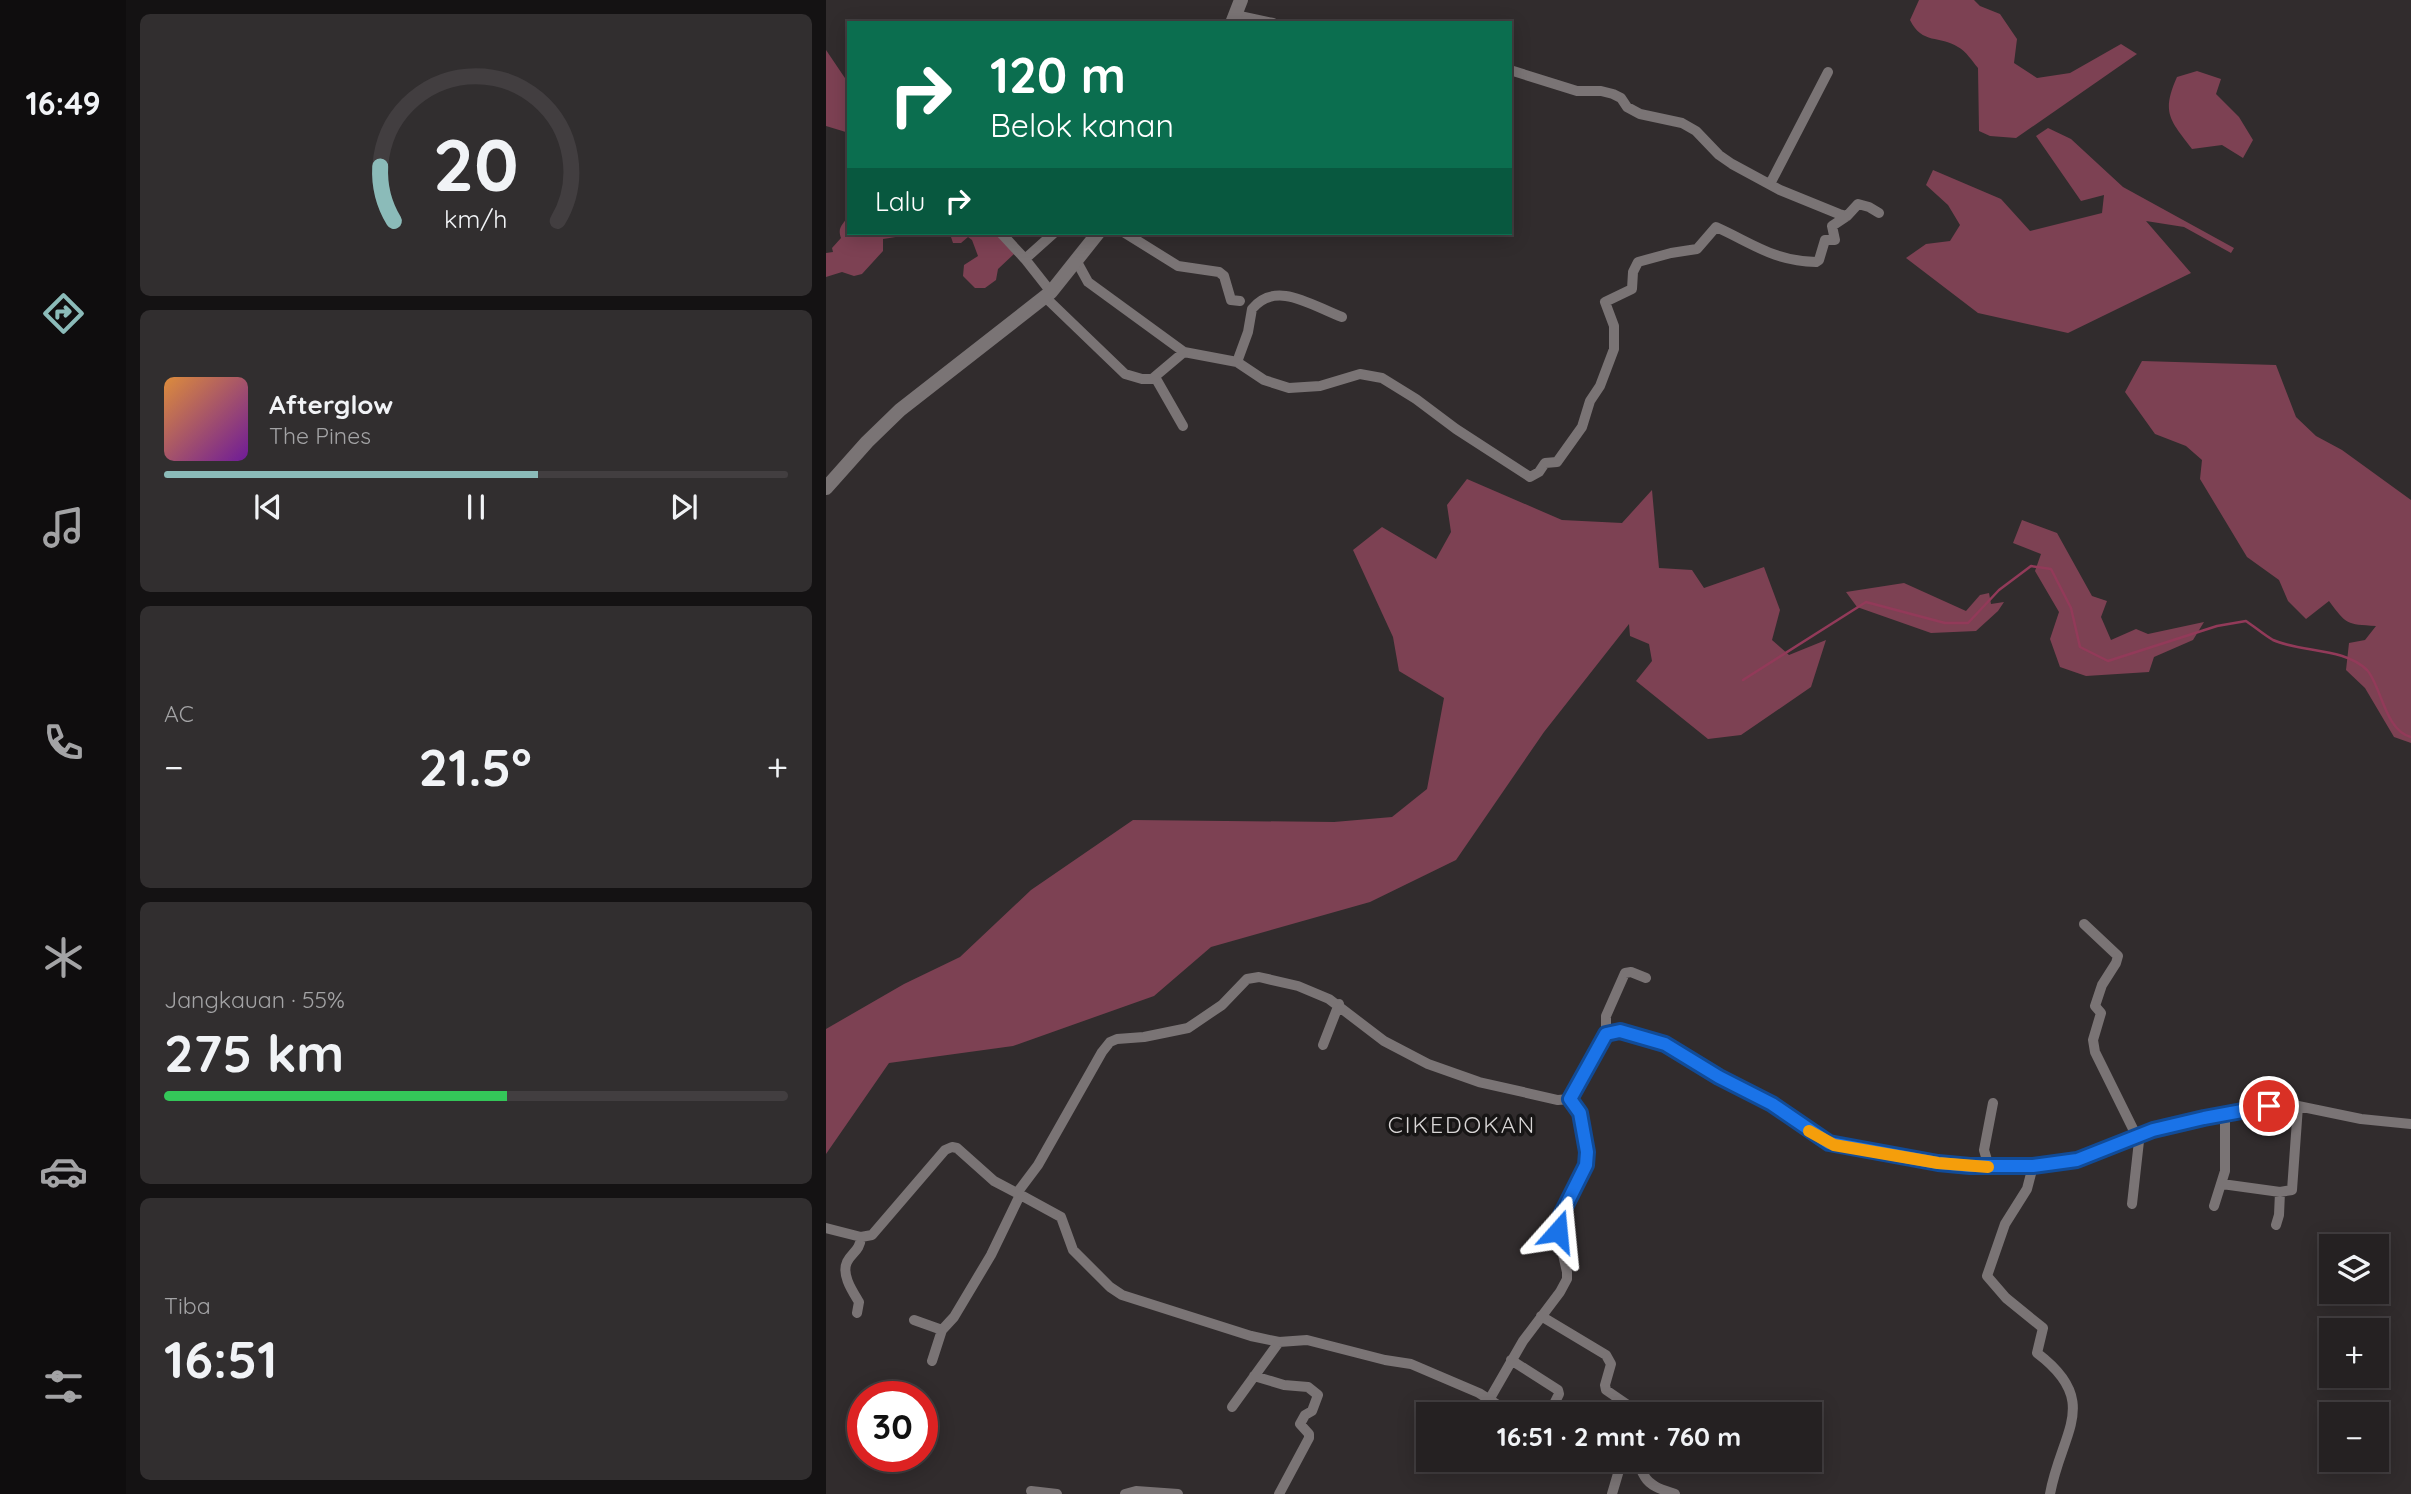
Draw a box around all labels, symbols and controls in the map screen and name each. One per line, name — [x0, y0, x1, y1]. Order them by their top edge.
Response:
text: 120 m — [990, 44, 1126, 105]
icon: right — [875, 49, 966, 140]
text: 16:49 — [25, 83, 101, 123]
text: Belok kanan — [990, 105, 1174, 145]
text: 20 — [433, 118, 519, 209]
icon: right — [939, 182, 977, 220]
text: Lalu — [875, 185, 925, 218]
text: km/h — [444, 203, 508, 234]
icon: directions — [39, 289, 88, 338]
text: Afterglow — [269, 388, 393, 421]
text: The Pines — [269, 421, 371, 450]
icon: previous — [249, 488, 287, 526]
icon: pause — [457, 488, 495, 526]
icon: next — [665, 488, 703, 526]
icon: music — [39, 503, 88, 552]
text: AC — [164, 699, 194, 728]
icon: phone — [39, 718, 88, 767]
text: 21.5° — [419, 734, 532, 799]
text: − — [164, 743, 184, 791]
text: + — [767, 743, 788, 791]
icon: climate — [39, 933, 88, 982]
text: Jangkauan · 55% — [164, 985, 345, 1014]
text: 275 km — [164, 1020, 344, 1085]
pin — [2239, 1076, 2299, 1136]
icon: arrive — [2250, 1087, 2288, 1125]
district label: CIKEDOKAN — [1388, 1110, 1536, 1139]
icon: car — [39, 1147, 88, 1196]
position arrow — [1521, 1194, 1595, 1268]
map controls — [2319, 1234, 2389, 1472]
button: layers — [2319, 1234, 2389, 1304]
text: Tiba — [164, 1291, 211, 1320]
button: + — [2319, 1318, 2389, 1388]
text: 16:51 — [164, 1326, 277, 1391]
icon: filters — [39, 1362, 88, 1411]
speed limit sign: 30 — [847, 1381, 938, 1472]
button: − — [2319, 1402, 2389, 1472]
text: 16:51 · 2 mnt · 760 m — [1497, 1420, 1741, 1453]

